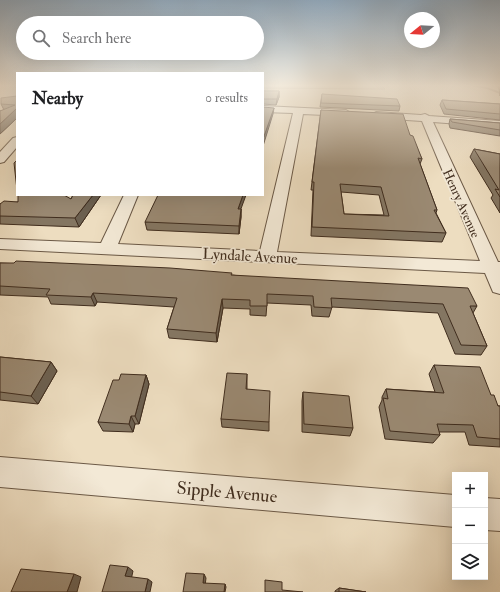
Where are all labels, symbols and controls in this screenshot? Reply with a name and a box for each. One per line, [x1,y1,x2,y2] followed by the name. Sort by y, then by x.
[404,12,440,48] north arrow
[16,16,264,60] search box
[30,27,52,49] icon: search
[62,29,131,48] text: Search here
[32,88,83,109] text: Nearby
[205,90,248,106] text: 0 results
[438,167,484,241] street label: Henry Avenue
[202,245,298,268] street label: Lyndale Avenue
[452,472,488,580] map controls
[452,472,488,508] button: +
[176,477,279,508] street label: Sipple Avenue
[452,508,488,544] button: −
[452,544,488,580] button: layers

